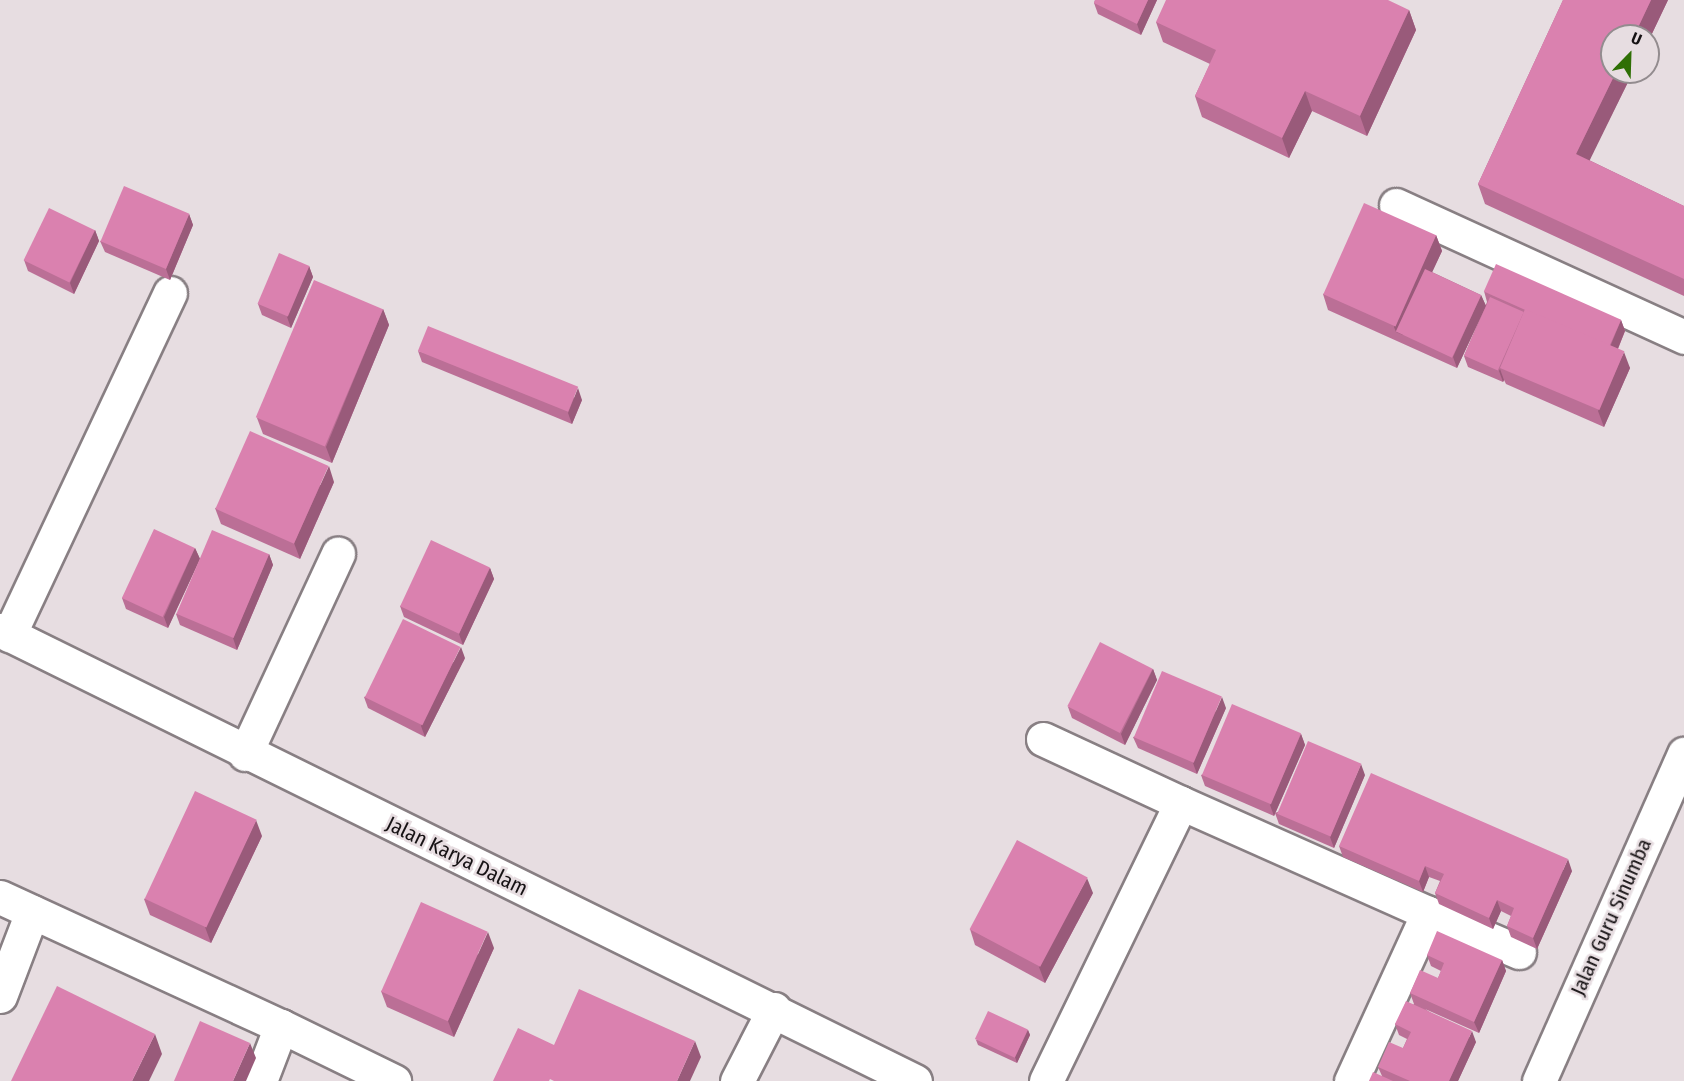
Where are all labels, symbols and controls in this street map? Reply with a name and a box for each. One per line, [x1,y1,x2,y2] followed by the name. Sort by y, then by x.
[1600,24,1660,84] north arrow
[1628,28,1644,49] text: U
[382,811,532,901] street label: Jalan Karya Dalam
[1565,835,1657,999] street label: Jalan Guru Sinumba

